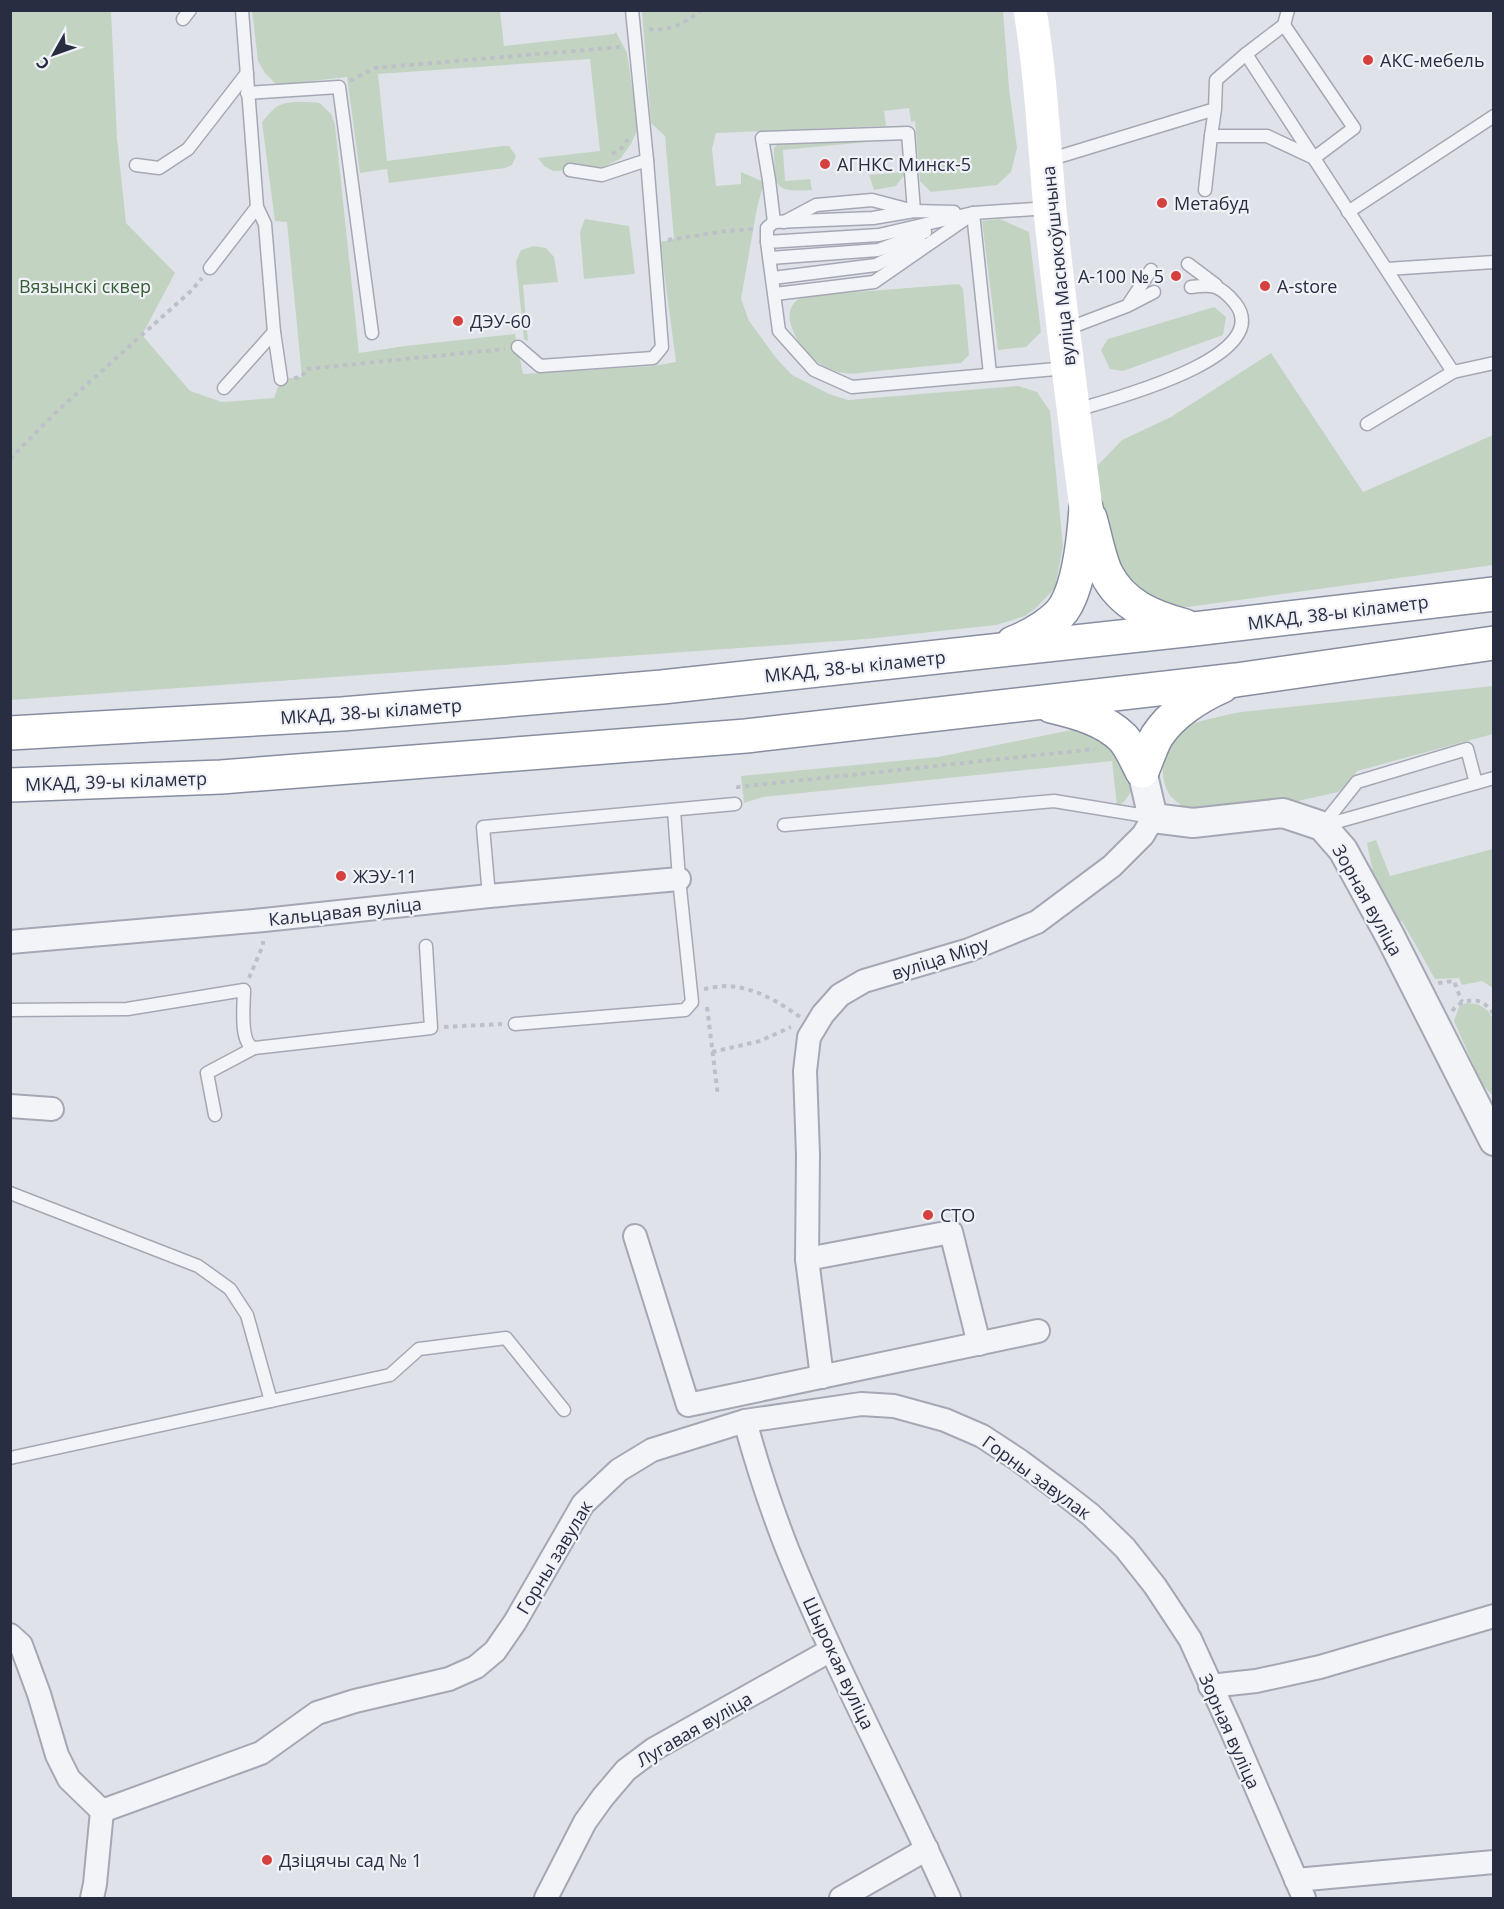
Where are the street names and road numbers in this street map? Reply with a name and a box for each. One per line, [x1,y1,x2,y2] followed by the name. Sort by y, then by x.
[1036,165,1080,367] street label: вуліца Масюкоўшчына
[1246,589,1430,635] street label: МКАД, 38-ы кіламетр
[763,645,947,687] street label: МКАД, 38-ы кіламетр
[279,693,463,729] street label: МКАД, 38-ы кіламетр
[25,766,207,796] street label: МКАД, 39-ы кіламетр
[1327,840,1409,960] street label: Зорная вуліца
[267,891,423,931] street label: Кальцавая вуліца
[888,931,993,985] street label: вуліца Міру
[978,1429,1097,1525] street label: Горны завулак
[511,1495,598,1618] street label: Горны завулак
[798,1593,880,1733] street label: Шырокая вуліца
[1194,1670,1266,1792] street label: Зорная вуліца
[632,1686,756,1772] street label: Лугавая вуліца

